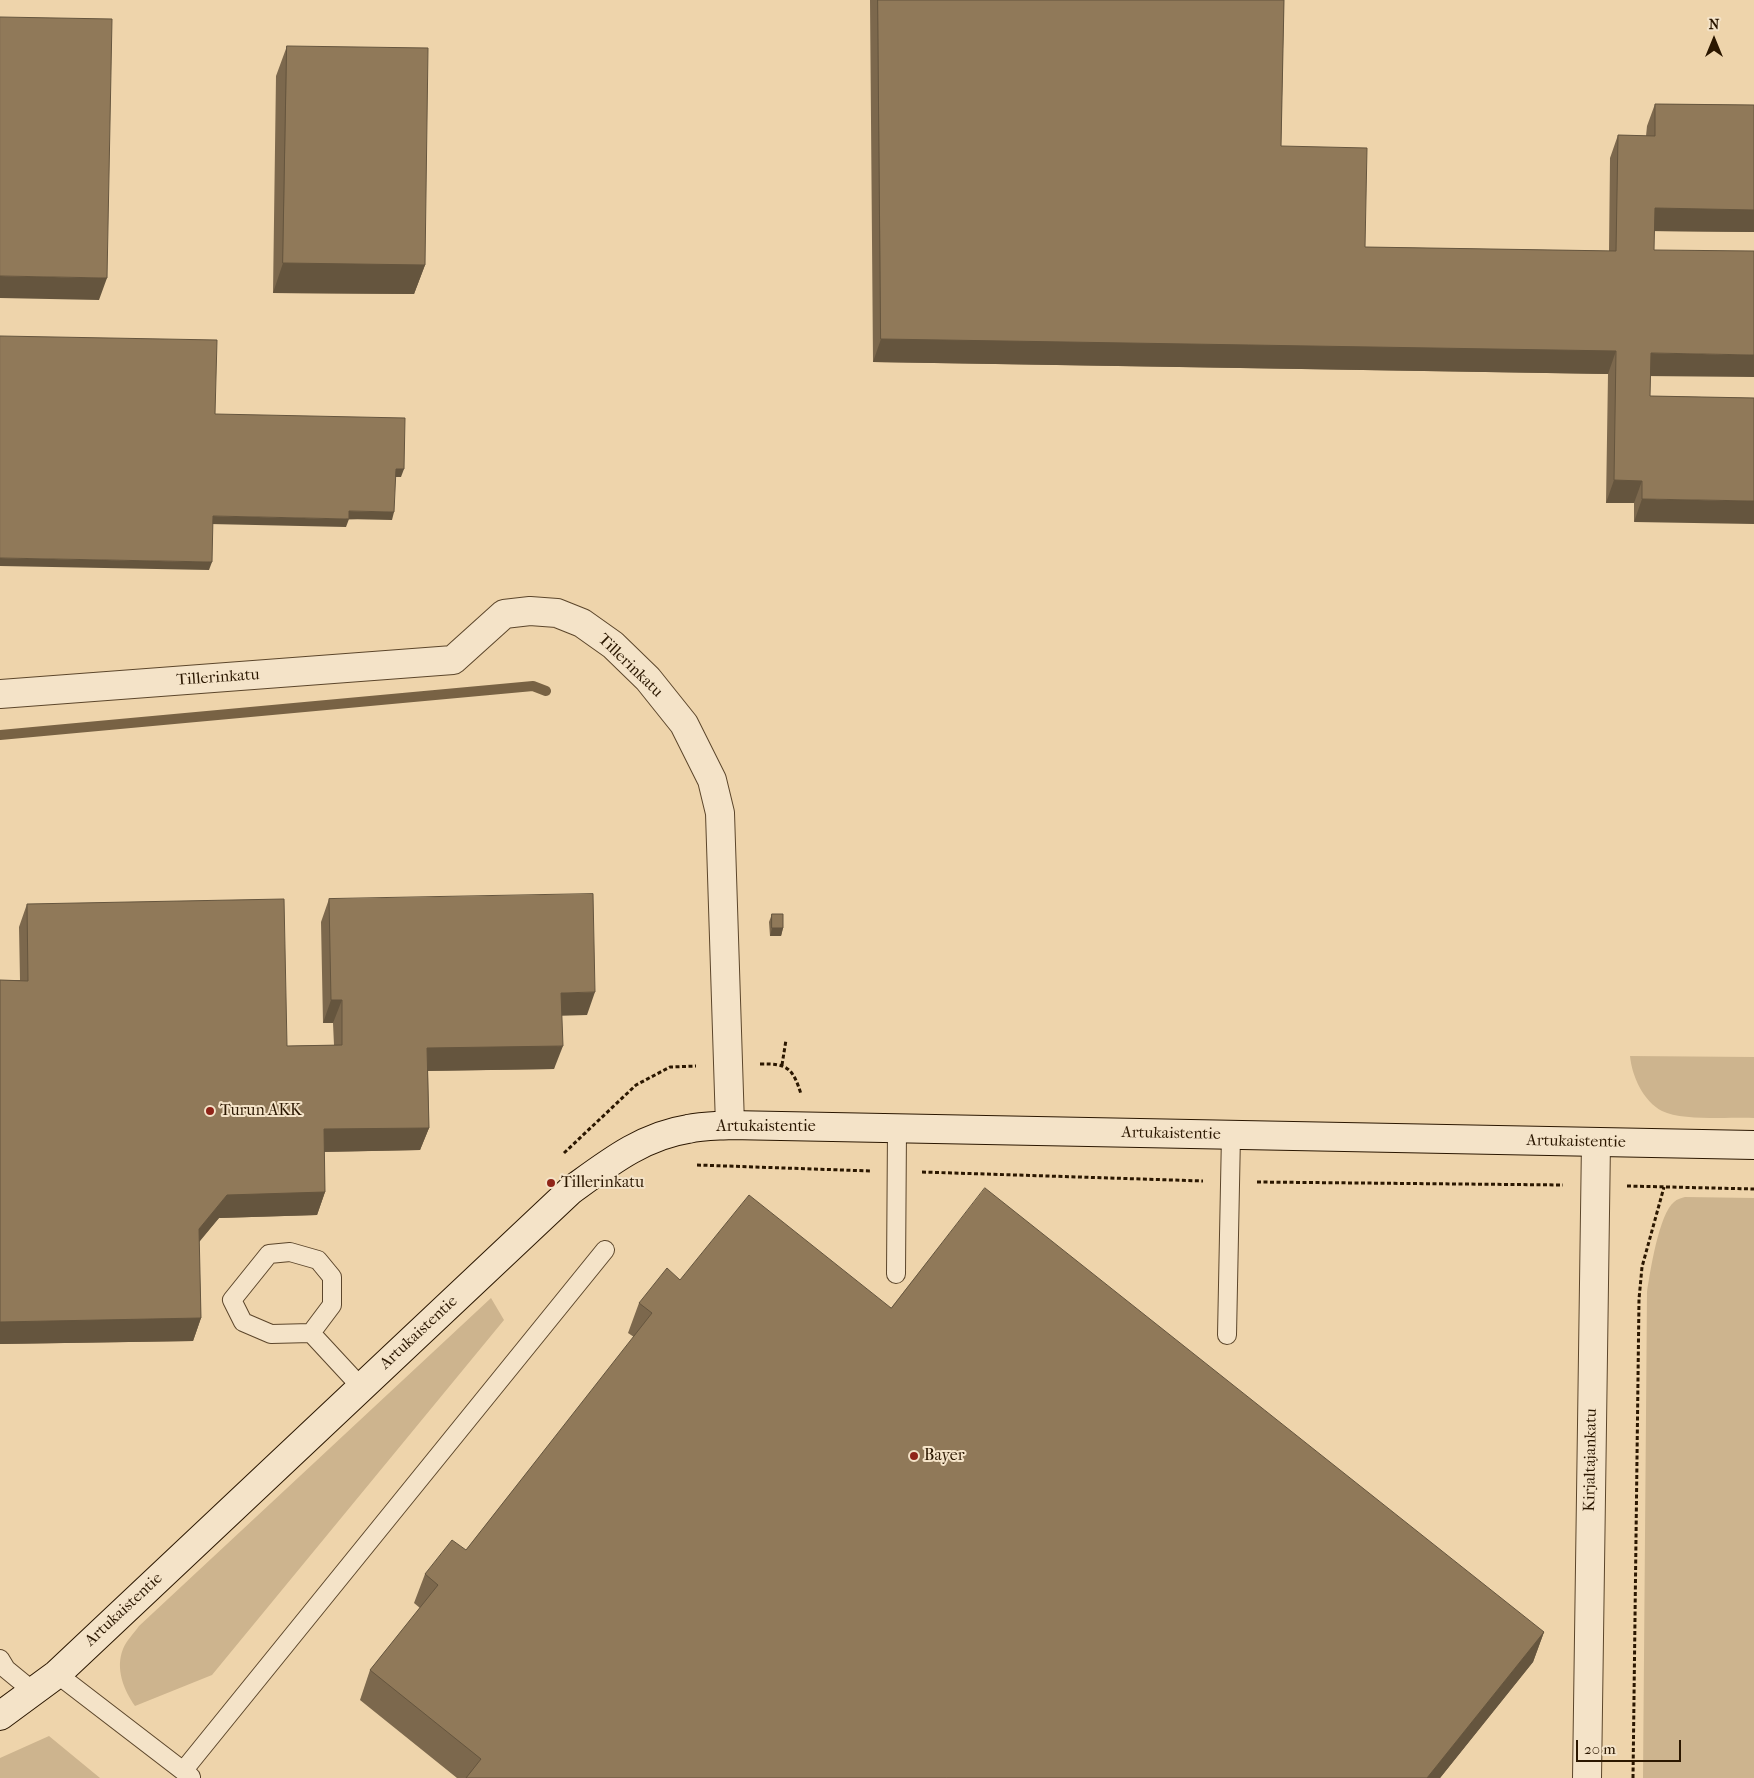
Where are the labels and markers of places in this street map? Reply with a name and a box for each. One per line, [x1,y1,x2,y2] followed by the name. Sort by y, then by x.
[220,1101,302,1121] place label: Turun AKK
[204,1105,216,1117] marker: Turun AKK
[561,1173,644,1193] place label: Tillerinkatu
[545,1177,557,1189] marker: Tillerinkatu
[924,1446,964,1466] place label: Bayer
[908,1450,920,1462] marker: Bayer

